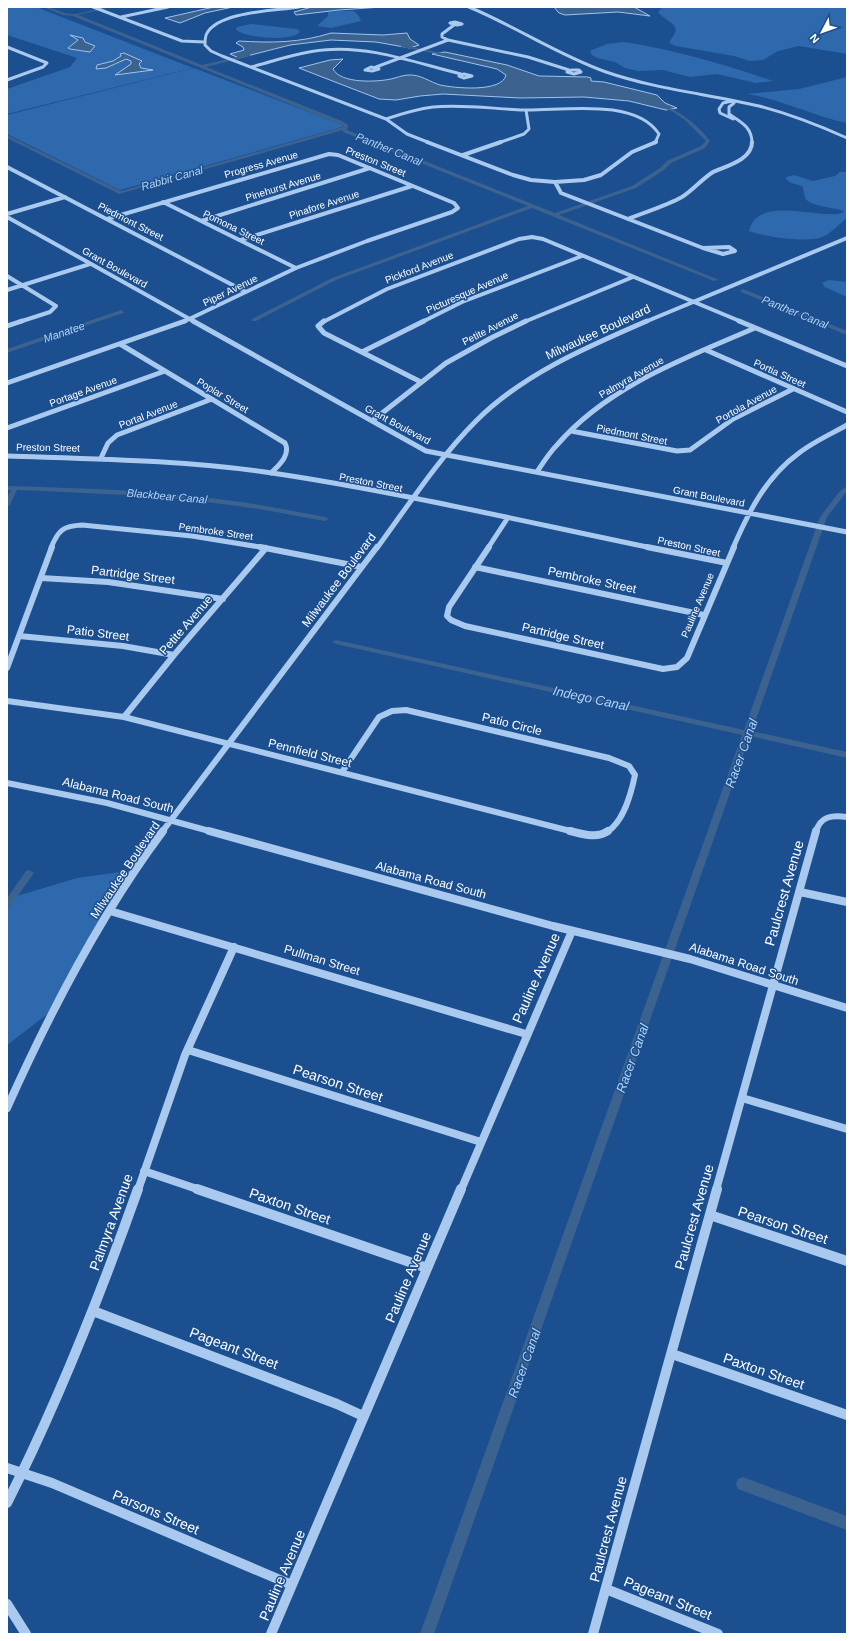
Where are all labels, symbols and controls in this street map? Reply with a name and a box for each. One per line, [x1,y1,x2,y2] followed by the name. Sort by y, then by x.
[802,12,842,52] north arrow
[807,32,822,45] text: N
[354,130,424,168] water label: Panther Canal
[344,144,408,179] street label: Preston Street
[223,149,300,180] street label: Progress Avenue
[140,163,205,193] water label: Rabbit Canal
[244,170,323,203] street label: Pinehurst Avenue
[288,188,361,221] street label: Pinafore Avenue
[96,200,165,243] street label: Piedmont Street
[201,208,266,247] street label: Pomona Street
[80,245,149,290] street label: Grant Boulevard
[384,249,455,286] street label: Pickford Avenue
[424,269,510,316] street label: Picturesque Avenue
[201,272,260,308] street label: Piper Avenue
[760,293,830,331] water label: Panther Canal
[543,302,653,362] street label: Milwaukee Boulevard
[460,309,521,347] street label: Petite Avenue
[42,319,86,345] water label: Manatee
[597,354,666,400] street label: Palmyra Avenue
[752,357,808,390] street label: Portia Street
[48,374,119,409] street label: Portage Avenue
[195,376,251,415] street label: Poplar Street
[714,383,779,426] street label: Portola Avenue
[117,398,180,431] street label: Portal Avenue
[363,402,432,446] street label: Grant Boulevard
[596,422,668,447] street label: Piedmont Street
[16,441,80,454] street label: Preston Street
[338,471,404,494] street label: Preston Street
[672,484,746,509] street label: Grant Boulevard
[126,487,208,506] water label: Blackbear Canal
[178,521,254,542] street label: Pembroke Street
[299,530,379,630] street label: Milwaukee Boulevard
[656,534,722,559] street label: Preston Street
[90,563,176,587] street label: Partridge Street
[547,564,638,596] street label: Pembroke Street
[679,571,716,639] street label: Pauline Avenue
[156,592,216,657] street label: Petite Avenue
[520,620,606,652] street label: Partridge Street
[66,622,131,644] street label: Patio Street
[552,683,631,714] water label: Indego Canal
[481,710,544,738] street label: Patio Circle
[722,716,761,790] water label: Racer Canal
[267,736,354,770] street label: Pennfield Street
[61,774,175,816] street label: Alabama Road South
[87,819,163,921] street label: Milwaukee Boulevard
[761,838,807,947] street label: Paulcrest Avenue
[374,858,488,902] street label: Alabama Road South
[509,930,563,1026] street label: Pauline Avenue
[688,940,800,988] street label: Alabama Road South
[282,942,362,978] street label: Pullman Street
[613,1021,652,1095] water label: Racer Canal
[291,1061,385,1105] street label: Pearson Street
[671,1162,717,1271] street label: Paulcrest Avenue
[86,1171,136,1273] street label: Palmyra Avenue
[247,1185,333,1227] street label: Paxton Street
[736,1203,830,1247] street label: Pearson Street
[382,1229,434,1325] street label: Pauline Avenue
[188,1324,281,1372] street label: Pageant Street
[505,1326,544,1400] water label: Racer Canal
[721,1350,807,1392] street label: Paxton Street
[586,1474,630,1584] street label: Paulcrest Avenue
[110,1487,202,1537] street label: Parsons Street
[256,1527,308,1623] street label: Pauline Avenue
[622,1573,714,1623] street label: Pageant Street

